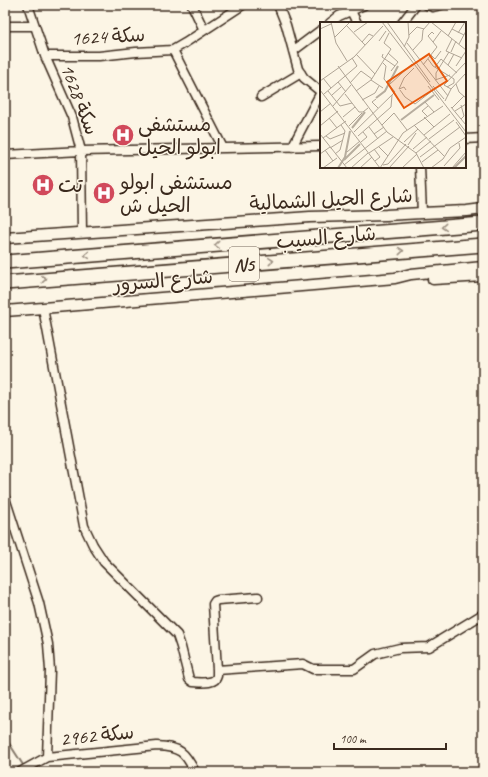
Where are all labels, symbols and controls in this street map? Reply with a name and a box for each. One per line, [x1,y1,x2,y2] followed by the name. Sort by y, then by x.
[70,22,146,51] street label: سكة 1624
[320,22,466,168] inset map
[55,60,104,138] street label: سكة 1628
[138,112,221,160] place label: مستشفى ابولو الحيل
[110,122,136,148] hospital icon: مستشفى ابولو الحيل
[119,170,233,218] place label: مستشفى ابولو الحيل ش
[30,172,56,198] hospital icon: تت
[58,173,83,198] place label: تت
[91,180,117,206] hospital icon: مستشفى ابولو الحيل ش
[249,183,413,217] street label: شارع الحيل الشمالية
[275,221,377,255] street label: شارع السيب
[441,222,447,231] one-way arrow
[214,240,220,249] one-way arrow
[229,247,259,281] road number: N5
[398,247,404,256] one-way arrow
[84,251,90,260] one-way arrow
[268,257,274,266] one-way arrow
[110,264,214,298] street label: شارع السرور
[41,275,47,284] one-way arrow
[59,719,135,752] street label: سكة 2962
[334,725,446,751] scale bar
[340,731,367,747] text: 100 m

